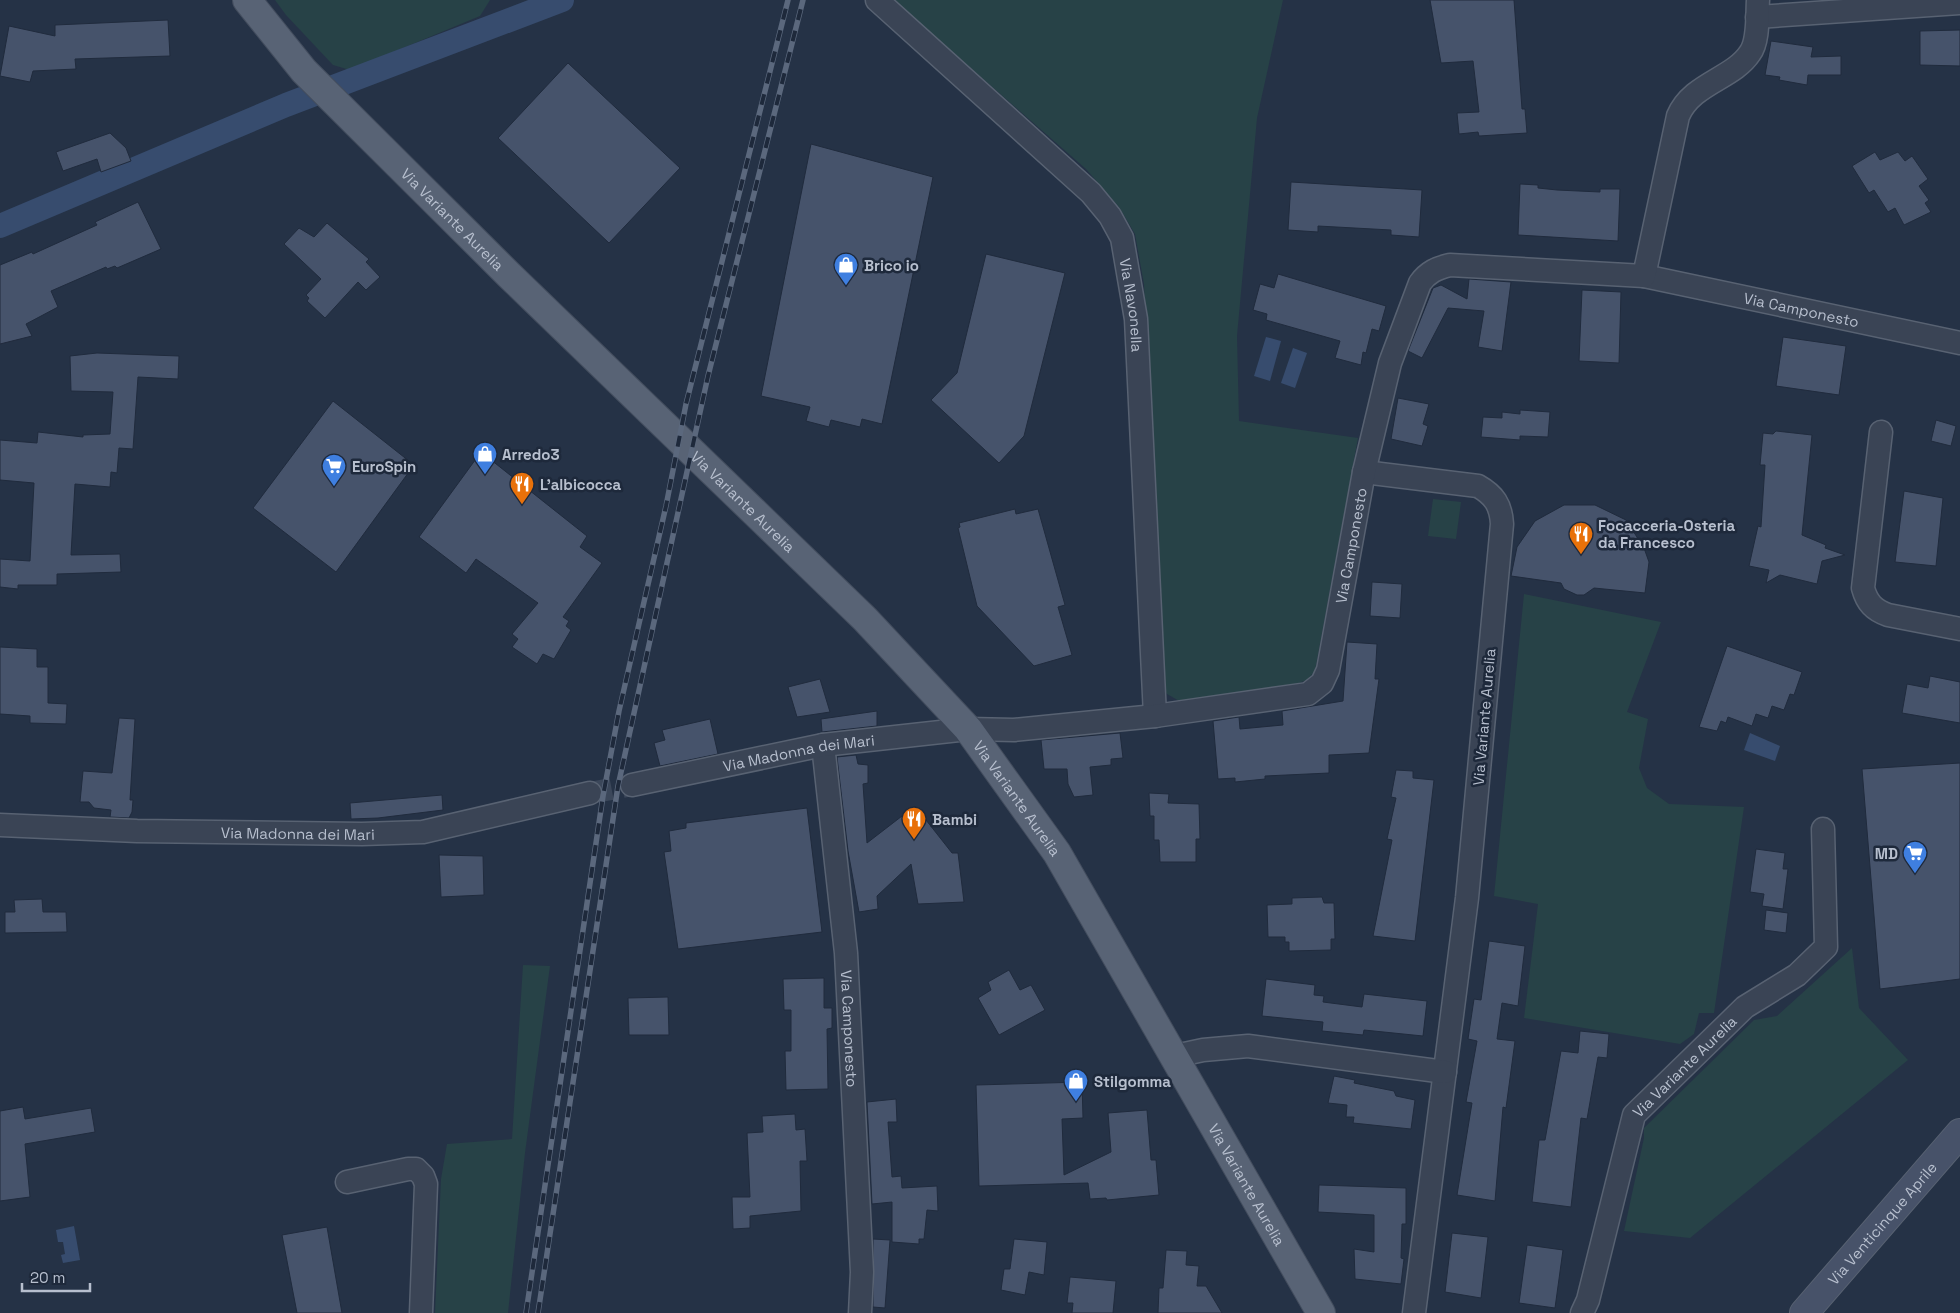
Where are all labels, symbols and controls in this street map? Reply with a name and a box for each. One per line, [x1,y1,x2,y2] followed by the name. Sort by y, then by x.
[397,164,509,275] street label: Via Variante Aurelia
[833,252,859,286] shop icon: Brico io
[864,256,919,275] place label: Brico io
[1116,257,1147,353] street label: Via Navonella
[1742,288,1861,331] street label: Via Camponesto
[472,441,498,475] shop icon: Arredo3
[502,445,560,464] place label: Arredo3
[687,447,800,556] street label: Via Variante Aurelia
[321,453,347,487] supermarket icon: EuroSpin
[352,457,416,476] place label: EuroSpin
[509,471,535,505] restaurant icon: L'albicocca
[540,475,621,494] place label: L'albicocca
[1331,486,1370,605] street label: Via Camponesto
[1598,516,1736,552] place label: Focacceria-Osteria da Francesco
[1568,521,1594,555] restaurant icon: Focacceria-Osteria da Francesco
[1469,647,1499,786] street label: Via Variante Aurelia
[721,730,876,775] street label: Via Madonna dei Mari
[970,737,1066,860] street label: Via Variante Aurelia
[901,806,927,840] restaurant icon: Bambi
[932,810,977,829] place label: Bambi
[221,823,375,844] street label: Via Madonna dei Mari
[1902,840,1928,874] supermarket icon: MD
[1875,844,1898,863] place label: MD
[837,970,862,1088] street label: Via Camponesto
[1628,1011,1740,1121] street label: Via Variante Aurelia
[1063,1068,1089,1102] shop icon: Stilgomma
[1094,1072,1171,1091] place label: Stilgomma
[1205,1120,1290,1249] street label: Via Variante Aurelia
[1823,1158,1941,1289] street label: Via Venticinque Aprile
[22,1260,90,1292] scale bar
[30,1268,65,1287] text: 20 m

